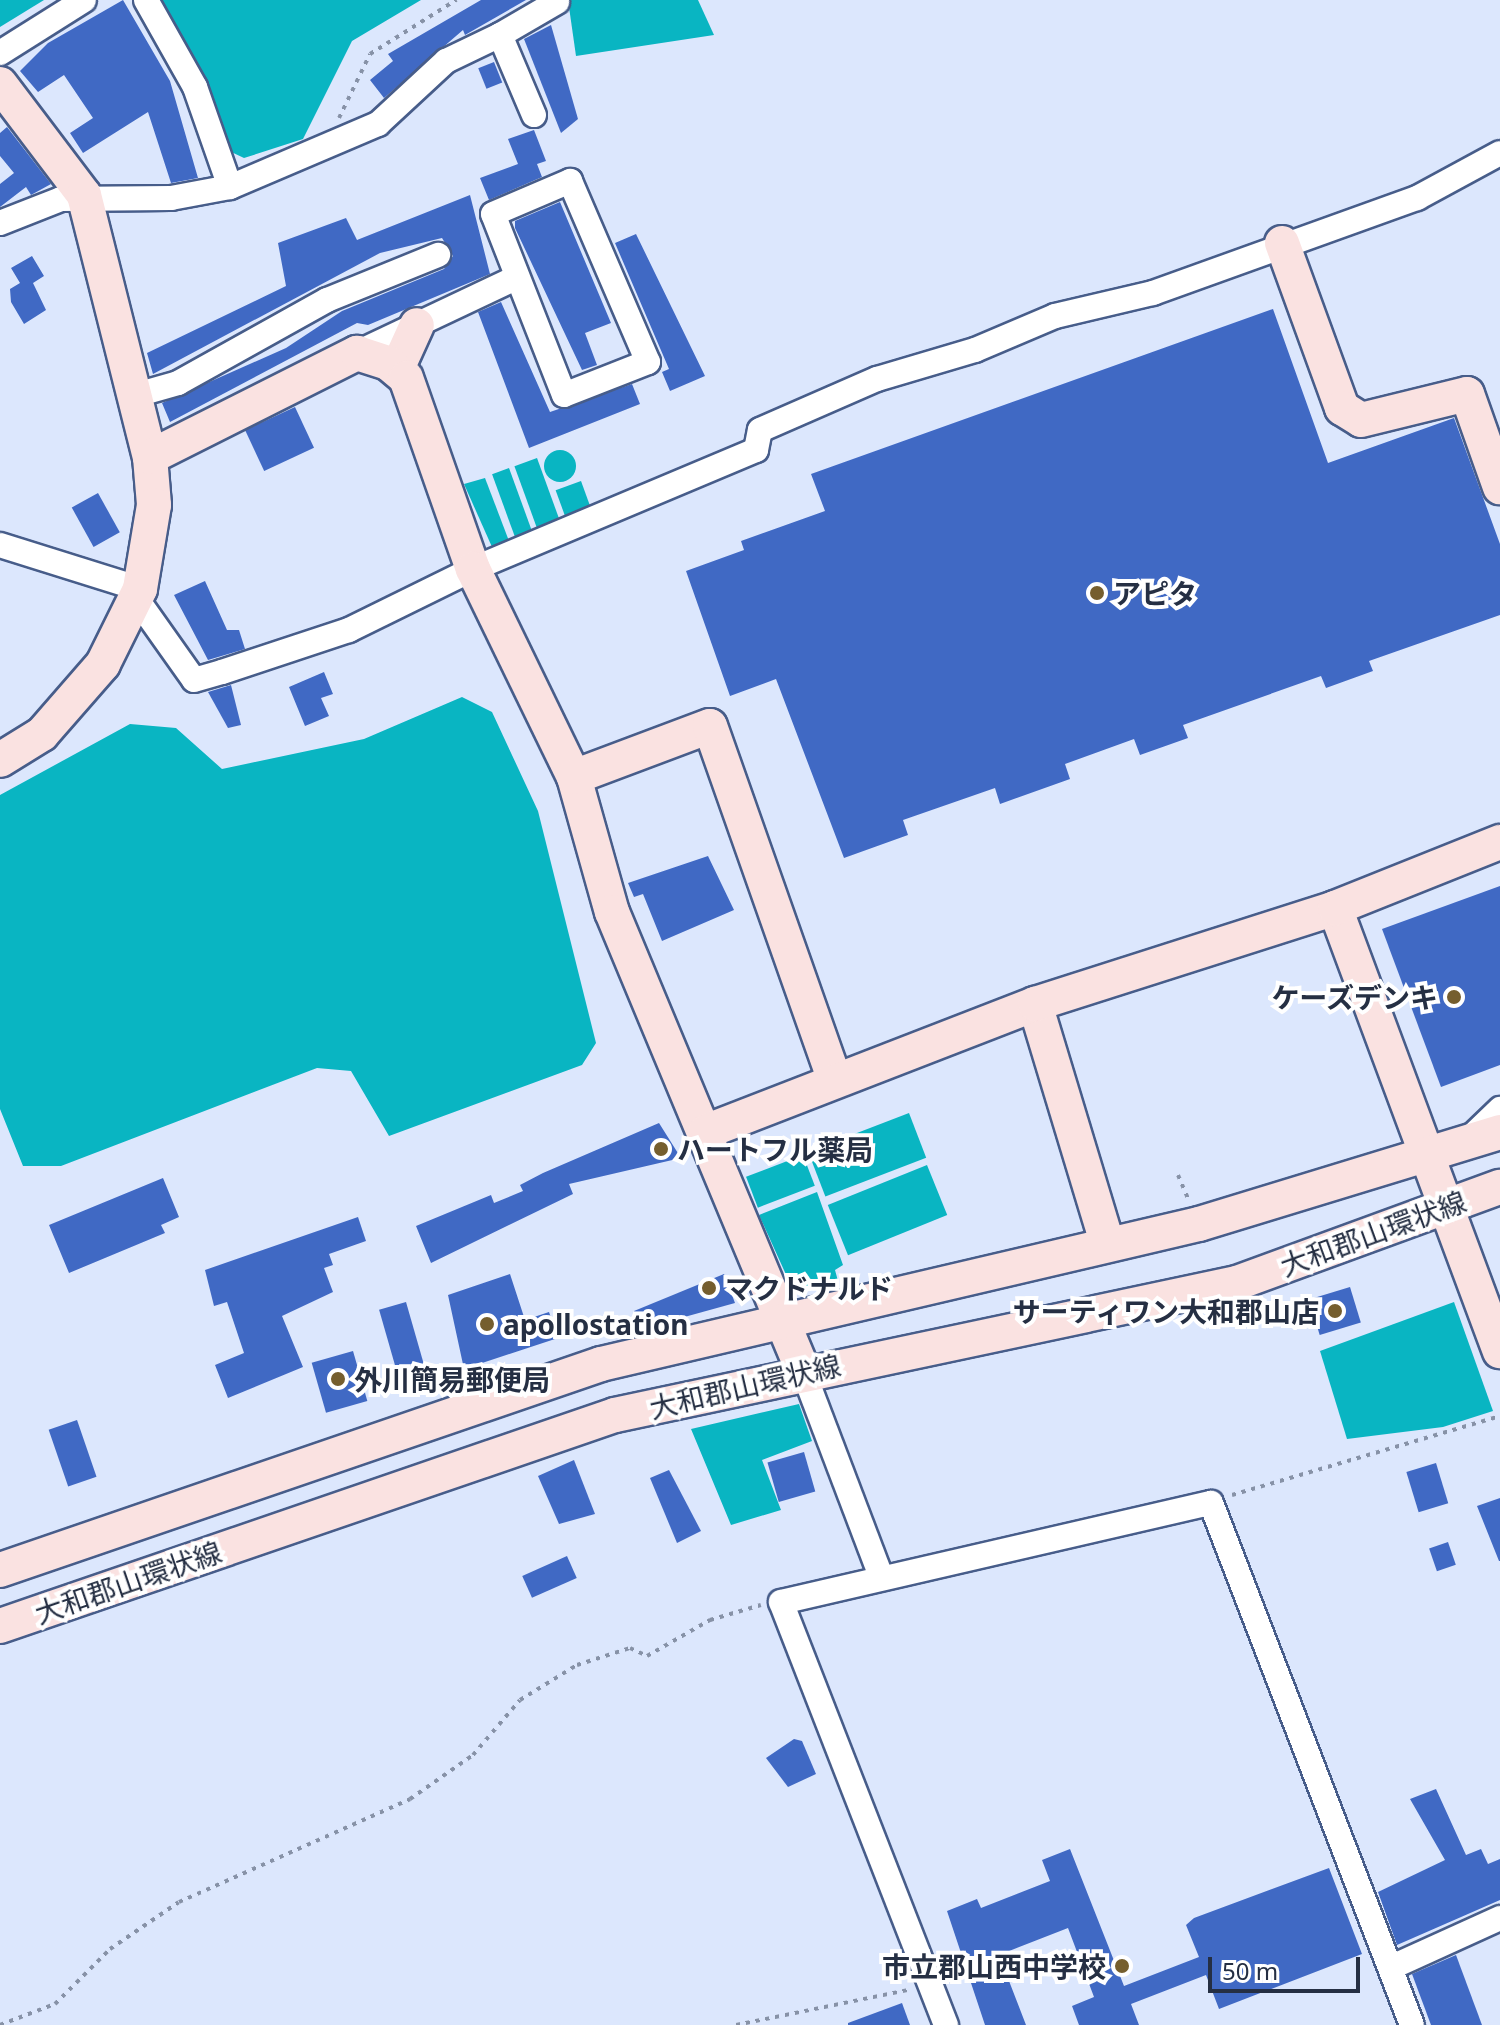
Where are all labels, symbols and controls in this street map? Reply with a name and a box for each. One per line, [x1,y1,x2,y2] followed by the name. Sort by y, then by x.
[1113,576,1197,610] place label: アピタ
[1088,584,1106,602] marker: アピタ
[1270,980,1438,1014] place label: ケーズデンキ
[1445,988,1463,1006] marker: ケーズデンキ
[677,1132,873,1166] place label: ハートフル薬局
[652,1140,670,1158] marker: ハートフル薬局
[1275,1184,1471,1282] street label: 大和郡山環状線
[725,1271,893,1305] place label: マクドナルド
[700,1279,718,1297] marker: マクドナルド
[1011,1294,1319,1328] place label: サーティワン大和郡山店
[1326,1302,1344,1320] marker: サーティワン大和郡山店
[503,1307,688,1341] place label: apollostation
[478,1315,496,1333] marker: apollostation
[646,1348,844,1424] street label: 大和郡山環状線
[354,1362,550,1396] place label: 外川簡易郵便局
[329,1370,347,1388] marker: 外川簡易郵便局
[30,1534,226,1630] street label: 大和郡山環状線
[1212,1941,1364,1991] scale bar
[882,1949,1106,1983] place label: 市立郡山西中学校
[1222,1954,1278,1987] text: 50 m
[1113,1957,1131,1975] marker: 市立郡山西中学校

